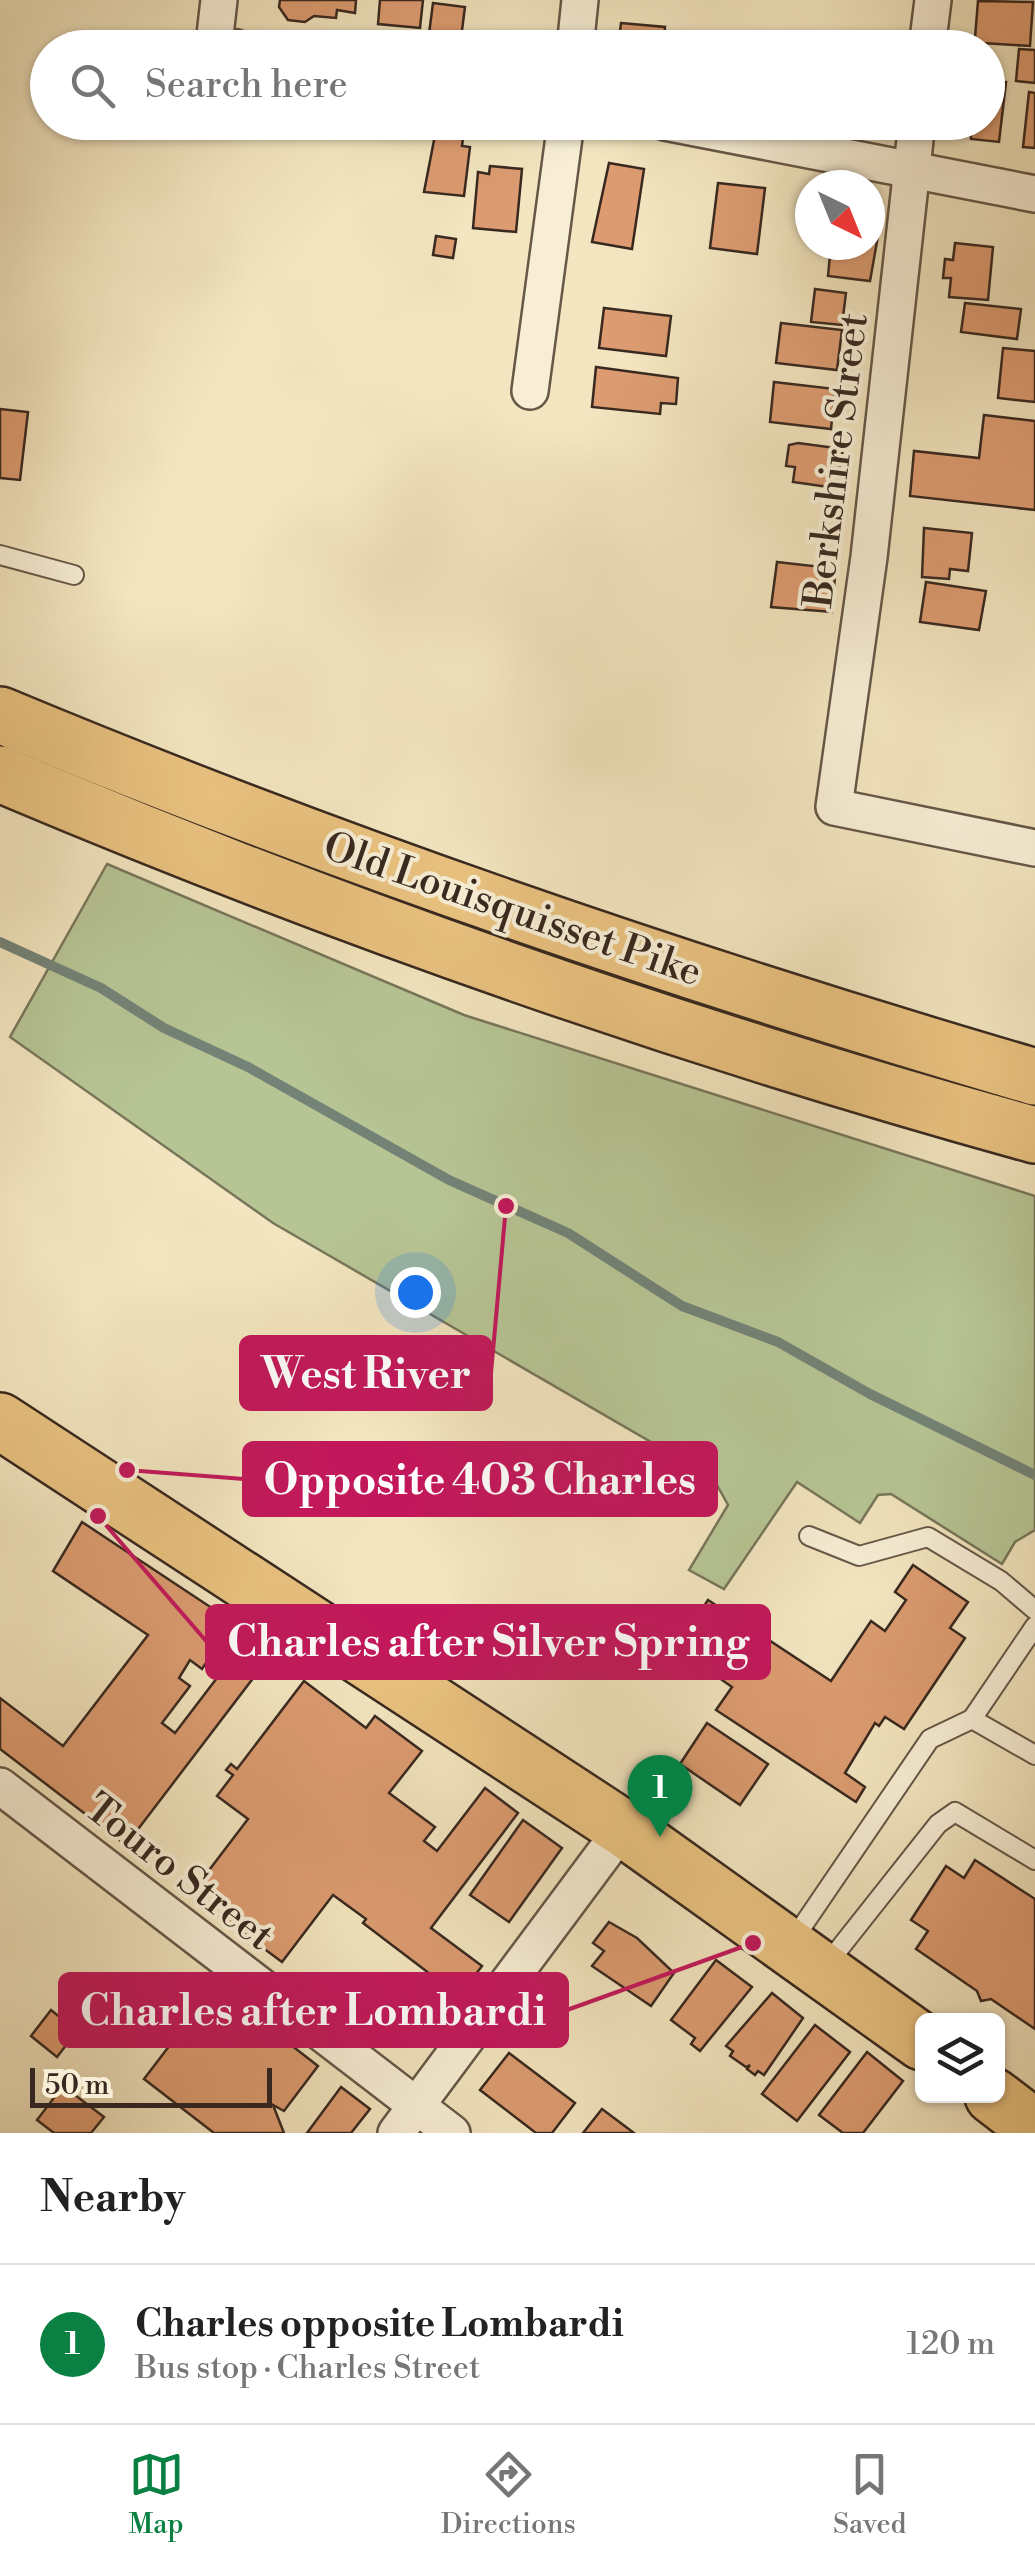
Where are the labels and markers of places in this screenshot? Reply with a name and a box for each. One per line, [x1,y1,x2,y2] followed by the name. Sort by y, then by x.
[241,1337,491,1409] callout: West River
[244,1443,716,1515] callout: Opposite 403 Charles
[207,1606,769,1678] callout: Charles after Silver Spring
[628,1754,692,1837] pin: 1
[60,1974,567,2046] callout: Charles after Lombardi

